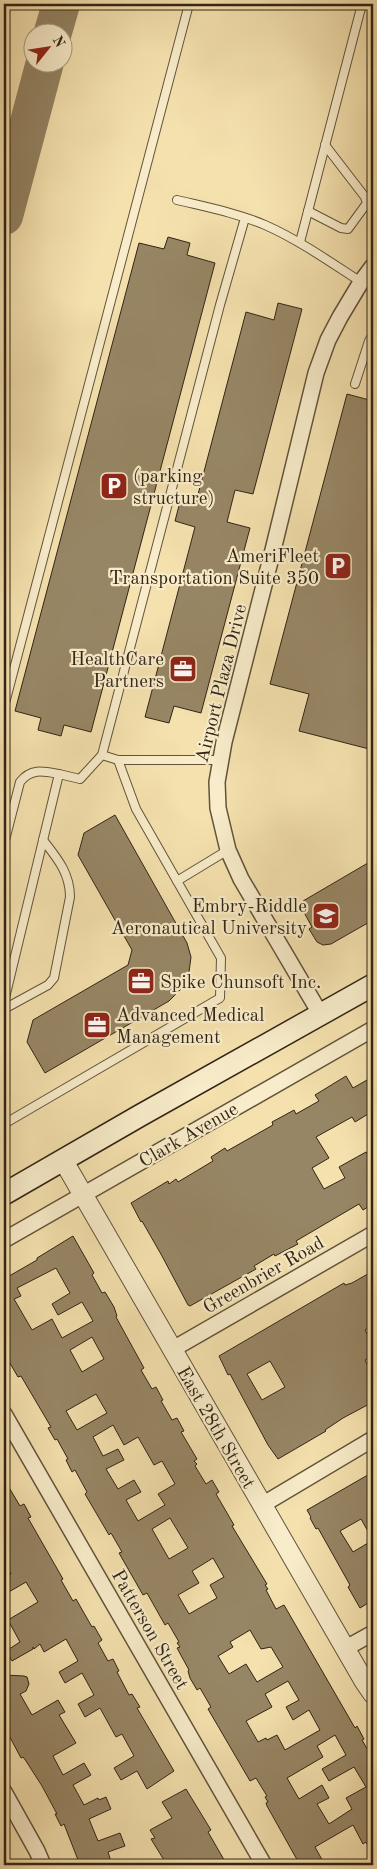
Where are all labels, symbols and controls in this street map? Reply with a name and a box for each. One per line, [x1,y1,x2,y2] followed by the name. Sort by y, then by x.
[22,22,72,72] north arrow
[50,34,67,50] text: N
[133,467,214,509] place label: (parking structure)
[99,471,129,501] parking icon: (parking structure)
[109,548,319,589] place label: AmeriFleet Transportation Suite 350
[323,551,353,581] parking icon: AmeriFleet Transportation Suite 350
[194,602,251,765] street label: Airport Plaza Drive
[70,651,164,692] place label: HealthCare Partners
[168,654,198,684] office icon: HealthCare Partners
[111,898,307,939] place label: Embry-Riddle Aeronautical University
[311,901,341,931] school or university icon: Embry-Riddle Aeronautical University
[126,966,156,996] office icon: Spike Chunsoft Inc.
[160,974,321,993] place label: Spike Chunsoft Inc.
[116,1007,264,1048] place label: Advanced Medical Management
[82,1010,112,1040] office icon: Advanced Medical Management
[137,1100,242,1172] street label: Clark Avenue
[201,1234,328,1318] street label: Greenbrier Road
[172,1364,257,1493] street label: East 28th Street
[107,1567,191,1693] street label: Patterson Street

